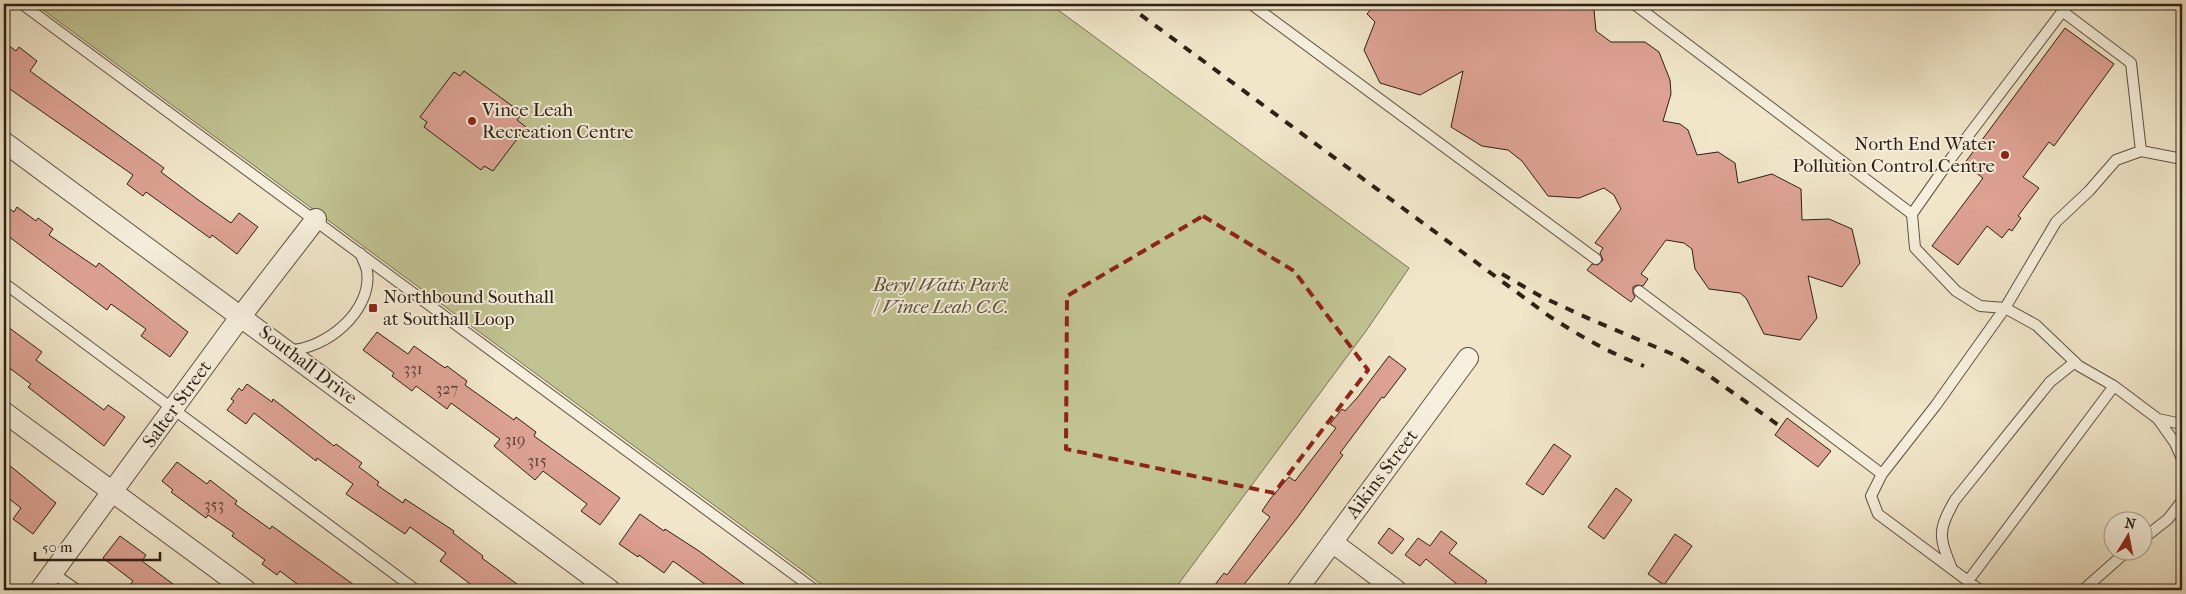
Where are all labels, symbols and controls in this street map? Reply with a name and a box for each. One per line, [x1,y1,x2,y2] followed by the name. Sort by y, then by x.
[481,99,634,143] place label: Vince Leah Recreation Centre
[466,115,478,127] marker: Vince Leah Recreation Centre
[1793,133,1996,177] place label: North End Water Pollution Control Centre
[1999,149,2011,161] marker: North End Water Pollution Control Centre
[872,274,1009,318] park label: Beryl Watts Park / Vince Leah C.C.
[383,286,554,330] place label: Northbound Southall at Southall Loop
[367,302,379,314] marker: Northbound Southall at Southall Loop
[255,321,361,409] street label: Southall Drive
[138,356,216,452] street label: Salter Street
[404,359,422,378] house number: 331
[436,379,459,398] house number: 327
[1341,425,1423,524] street label: Aikins Street
[505,430,525,449] house number: 319
[527,451,547,470] house number: 315
[204,495,224,514] house number: 353
[2104,512,2154,562] north arrow
[2123,514,2137,533] text: N
[35,529,160,561] scale bar
[42,538,73,556] text: 50 m

